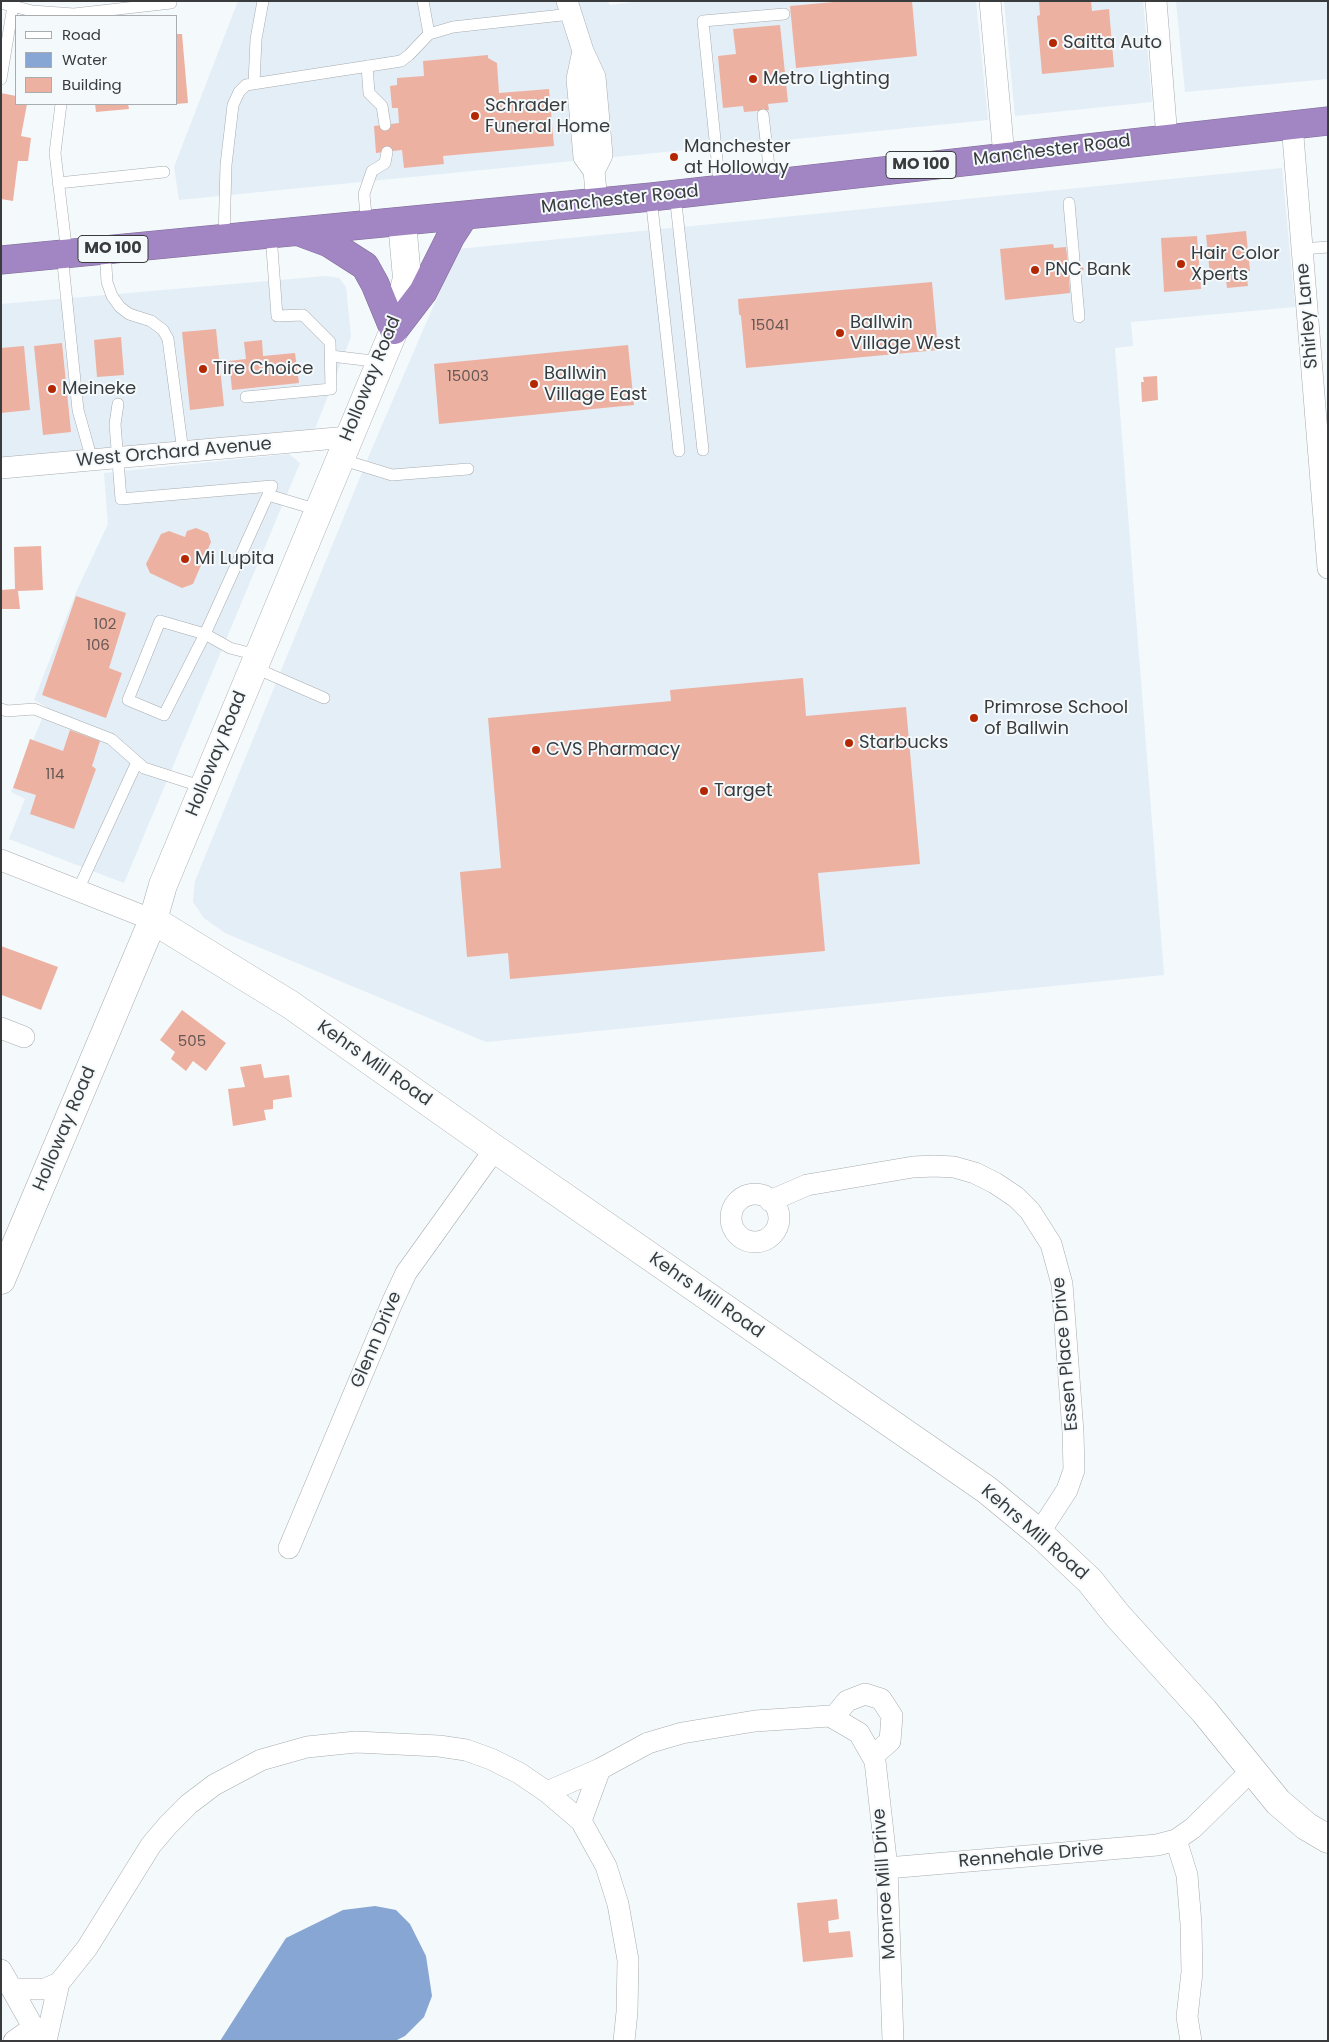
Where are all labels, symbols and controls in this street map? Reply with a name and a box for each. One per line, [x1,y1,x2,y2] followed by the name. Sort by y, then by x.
[15,15,178,105] legend
[62,24,101,45] text: Road
[1063,32,1162,54] place label: Saitta Auto
[1047,37,1059,49] marker: Saitta Auto
[62,49,107,70] text: Water
[763,68,890,90] place label: Metro Lighting
[747,73,759,85] marker: Metro Lighting
[62,74,122,95] text: Building
[485,95,610,138] place label: Schrader Funeral Home
[469,110,481,122] marker: Schrader Funeral Home
[972,131,1132,171] street label: Manchester Road
[684,136,791,178] place label: Manchester at Holloway
[668,151,680,163] marker: Manchester at Holloway
[886,152,956,178] road number: MO 100
[540,181,700,219] street label: Manchester Road
[78,235,148,262] road number: MO 100
[1191,243,1280,286] place label: Hair Color Xperts
[1175,258,1187,270] marker: Hair Color Xperts
[1045,259,1131,281] place label: PNC Bank
[1293,262,1323,370] street label: Shirley Lane
[1029,264,1041,276] marker: PNC Bank
[850,312,960,354] place label: Ballwin Village West
[336,313,406,445] street label: Holloway Road
[751,317,789,335] house number: 15041
[834,327,846,339] marker: Ballwin Village West
[213,358,313,380] place label: Tire Choice
[197,363,209,375] marker: Tire Choice
[544,363,647,406] place label: Ballwin Village East
[447,368,489,386] house number: 15003
[62,378,136,400] place label: Meineke
[528,378,540,390] marker: Ballwin Village East
[46,383,58,395] marker: Meineke
[75,434,273,472] street label: West Orchard Avenue
[195,548,274,570] place label: Mi Lupita
[179,553,191,565] marker: Mi Lupita
[94,616,116,634] house number: 102
[86,637,110,655] house number: 106
[182,688,252,820] street label: Holloway Road
[984,697,1128,740] place label: Primrose School of Ballwin
[968,712,980,724] marker: Primrose School of Ballwin
[859,732,948,754] place label: Starbucks
[843,737,855,749] marker: Starbucks
[546,739,680,761] place label: CVS Pharmacy
[530,744,542,756] marker: CVS Pharmacy
[45,766,65,784] house number: 114
[714,780,772,802] place label: Target
[698,785,710,797] marker: Target
[313,1017,435,1111] street label: Kehrs Mill Road
[178,1033,206,1051] house number: 505
[29,1064,101,1194] street label: Holloway Road
[645,1249,767,1343] street label: Kehrs Mill Road
[1049,1276,1083,1432] street label: Essen Place Drive
[347,1289,407,1391] street label: Glenn Drive
[976,1481,1092,1585] street label: Kehrs Mill Road
[869,1808,901,1960] street label: Monroe Mill Drive
[958,1839,1104,1873] street label: Rennehale Drive

